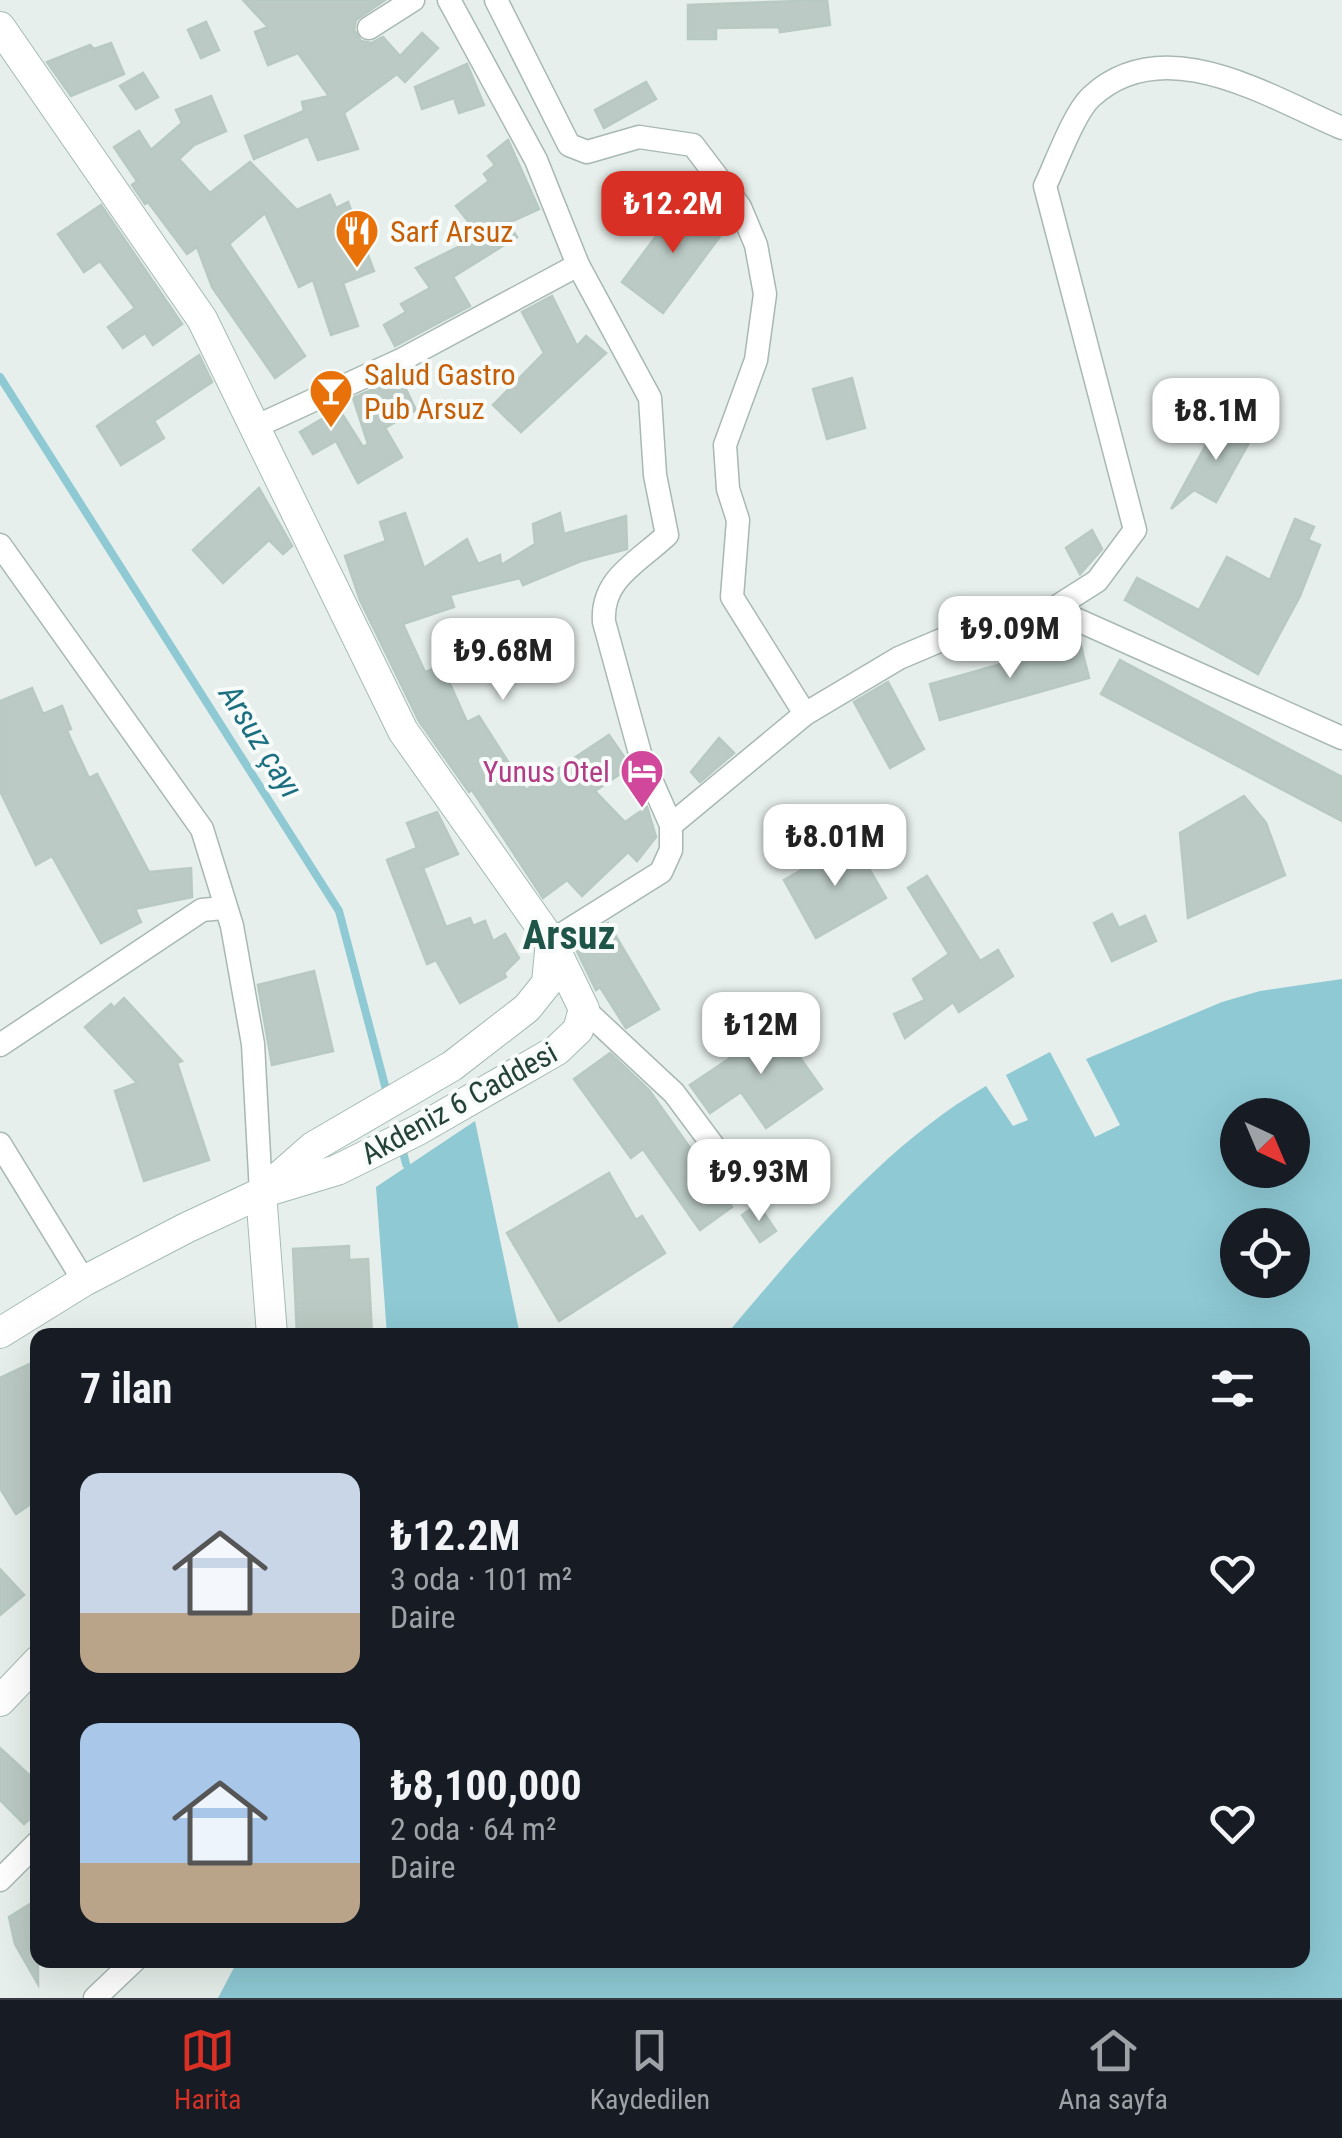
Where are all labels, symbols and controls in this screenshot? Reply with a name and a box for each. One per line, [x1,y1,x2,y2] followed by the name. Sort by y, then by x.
[592,171,754,256] pin: ₺12.2M
[623,184,723,222] text: ₺12.2M
[334,208,380,269] restaurant icon: Sarf Arsuz
[390,214,513,249] place label: Sarf Arsuz
[364,357,516,426] place label: Salud Gastro Pub Arsuz
[308,368,354,429] bar icon: Salud Gastro Pub Arsuz
[1146,378,1286,463] pin: ₺8.1M
[1174,391,1258,429] text: ₺8.1M
[929,596,1091,681] pin: ₺9.09M
[960,609,1060,647] text: ₺9.09M
[422,618,584,703] pin: ₺9.68M
[453,631,553,669] text: ₺9.68M
[210,676,311,805] water label: Arsuz çayı
[619,748,665,809] hotel icon: Yunus Otel
[483,754,610,789] place label: Yunus Otel
[754,804,916,889] pin: ₺8.01M
[785,817,885,855] text: ₺8.01M
[522,912,616,959] district label: Arsuz
[702,992,820,1077] pin: ₺12M
[724,1005,798,1043] text: ₺12M
[355,1035,563,1171] street label: Akdeniz 6 Caddesi
[1220,1098,1310,1188] north arrow
[1220,1098,1310,1298] map controls
[678,1139,840,1224] pin: ₺9.93M
[709,1152,809,1190] text: ₺9.93M
[1220,1208,1310,1298] button: locate
[1205,1361,1260,1416] icon: filters
[80,1364,173,1413] text: 7 ilan
[390,1511,520,1560] text: ₺12.2M
[160,1513,280,1633] icon: home
[1205,1546,1260,1601] icon: heart
[390,1560,572,1598] text: 3 oda · 101 m²
[390,1598,455,1636] text: Daire
[390,1761,582,1810] text: ₺8,100,000
[160,1763,280,1883] icon: home
[1205,1796,1260,1851] icon: heart
[390,1810,556,1848] text: 2 oda · 64 m²
[390,1848,455,1886] text: Daire
[174,2023,242,2116] tab: Harita
[590,2023,710,2116] tab: Kaydedilen
[1058,2023,1168,2116] tab: Ana sayfa

